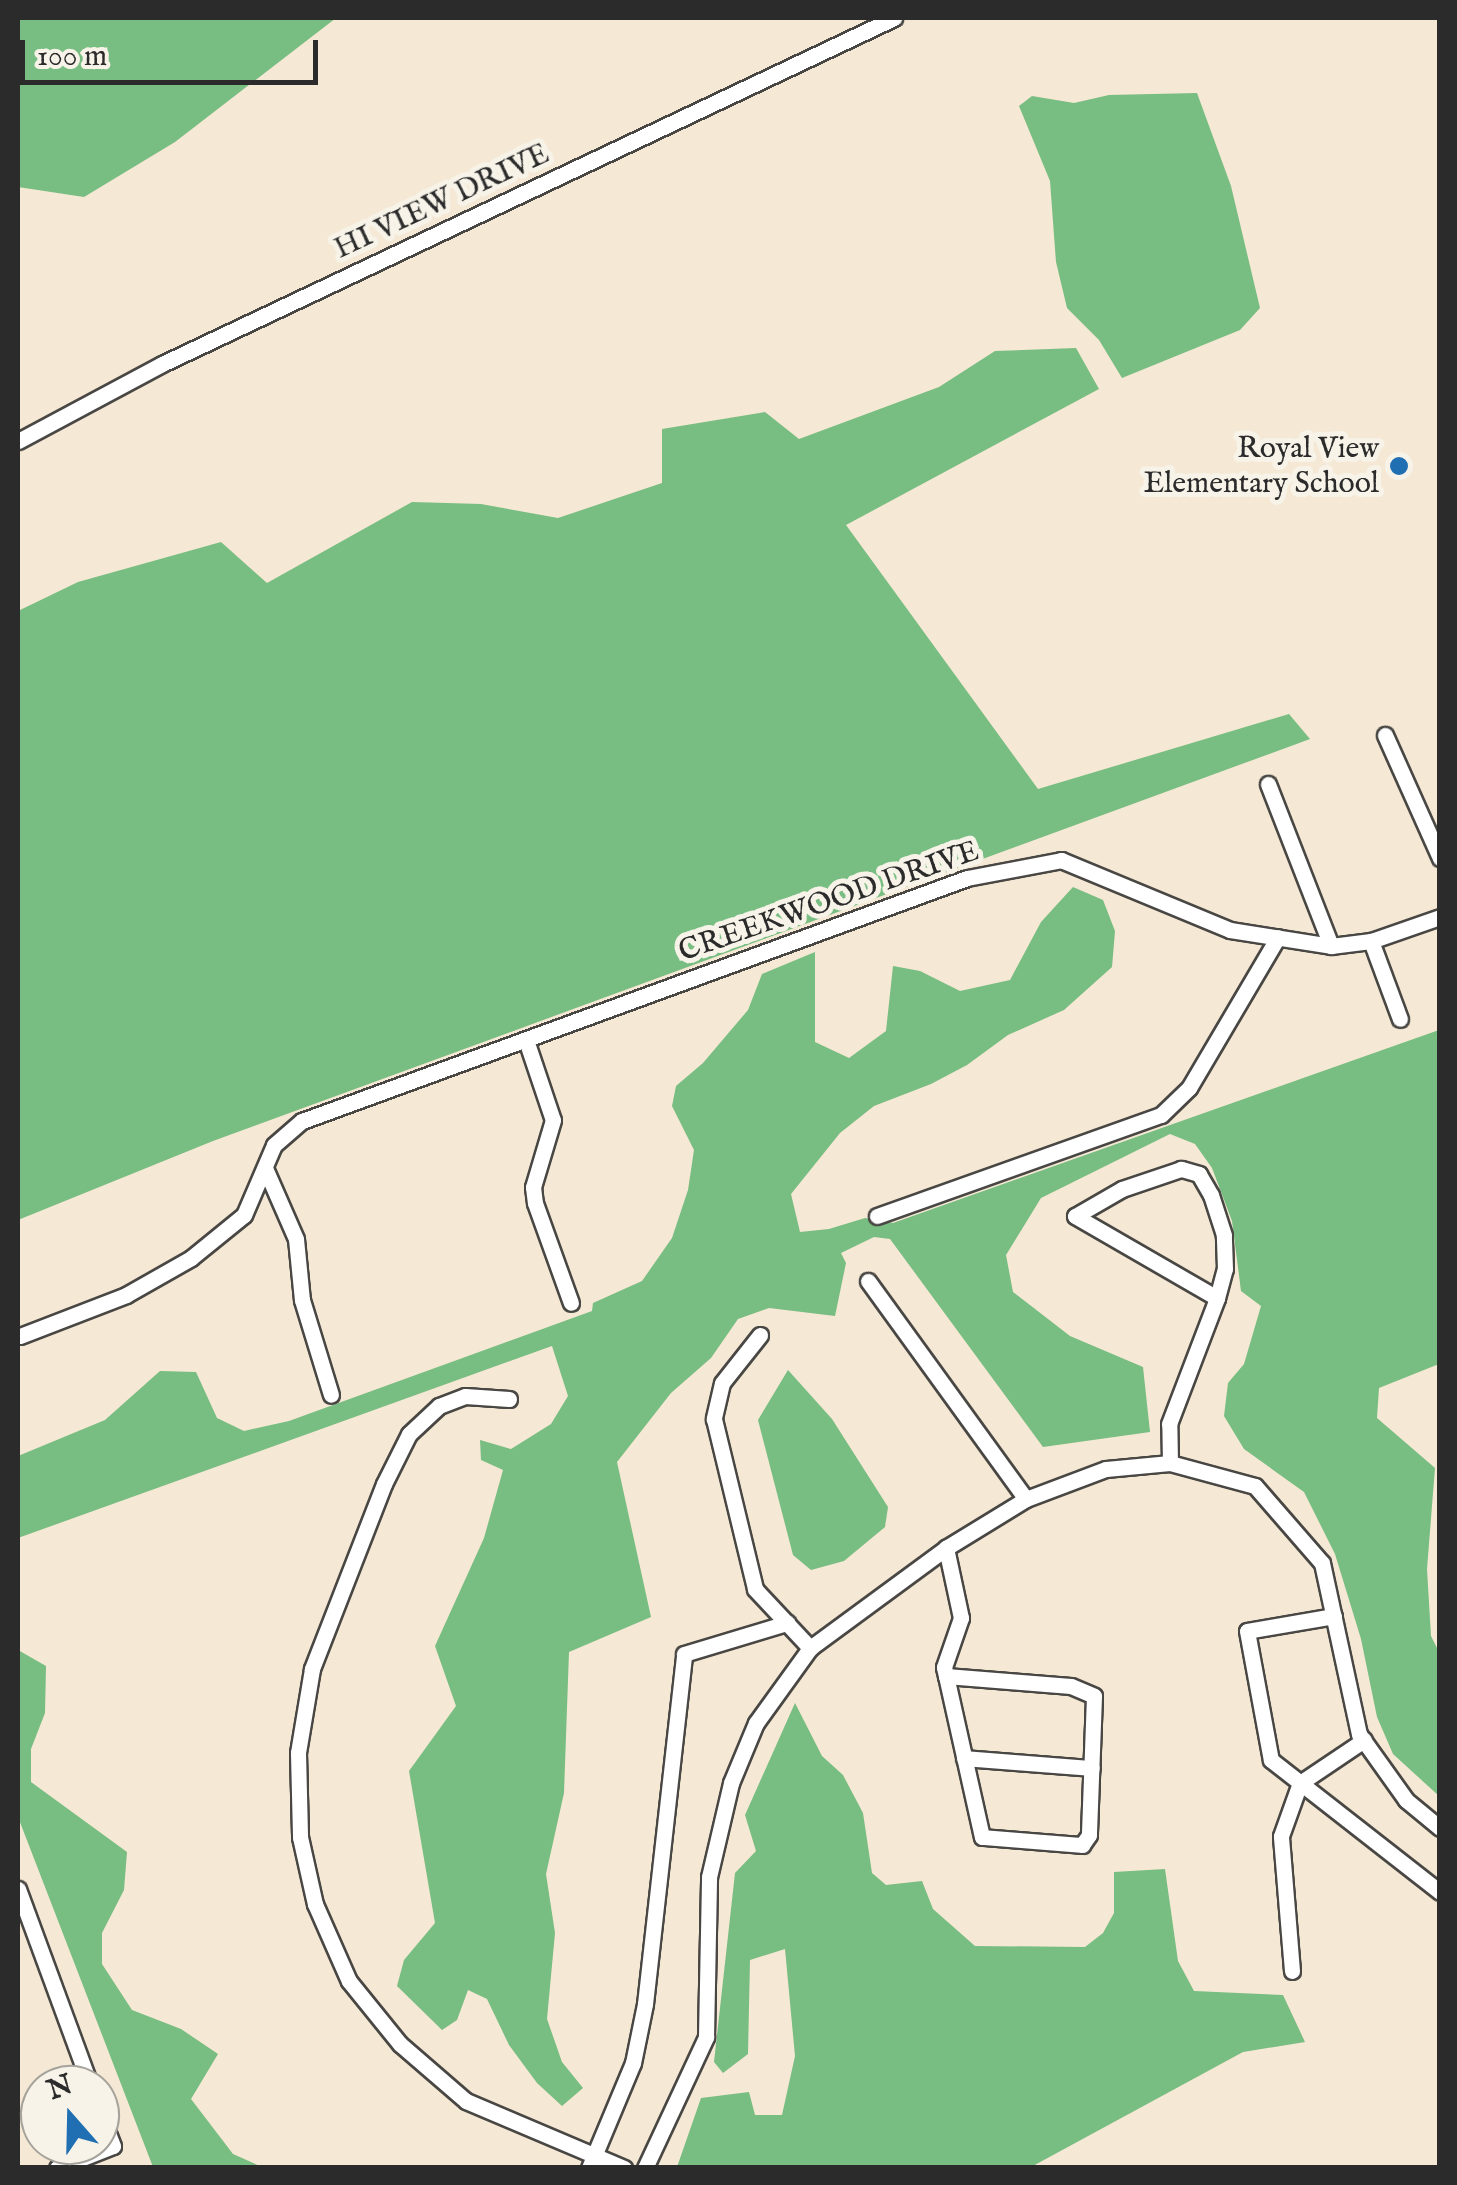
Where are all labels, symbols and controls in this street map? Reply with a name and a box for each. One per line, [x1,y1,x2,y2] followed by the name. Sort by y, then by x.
[25,20,322,82] scale bar
[37,38,107,76] text: 100 m
[329,136,555,268] street label: HI VIEW DRIVE
[1143,431,1379,502] place label: Royal View Elementary School
[1388,455,1410,477] marker: Royal View Elementary School
[674,834,984,970] street label: CREEKWOOD DRIVE
[20,2065,120,2165] north arrow
[43,2068,78,2109] text: N

